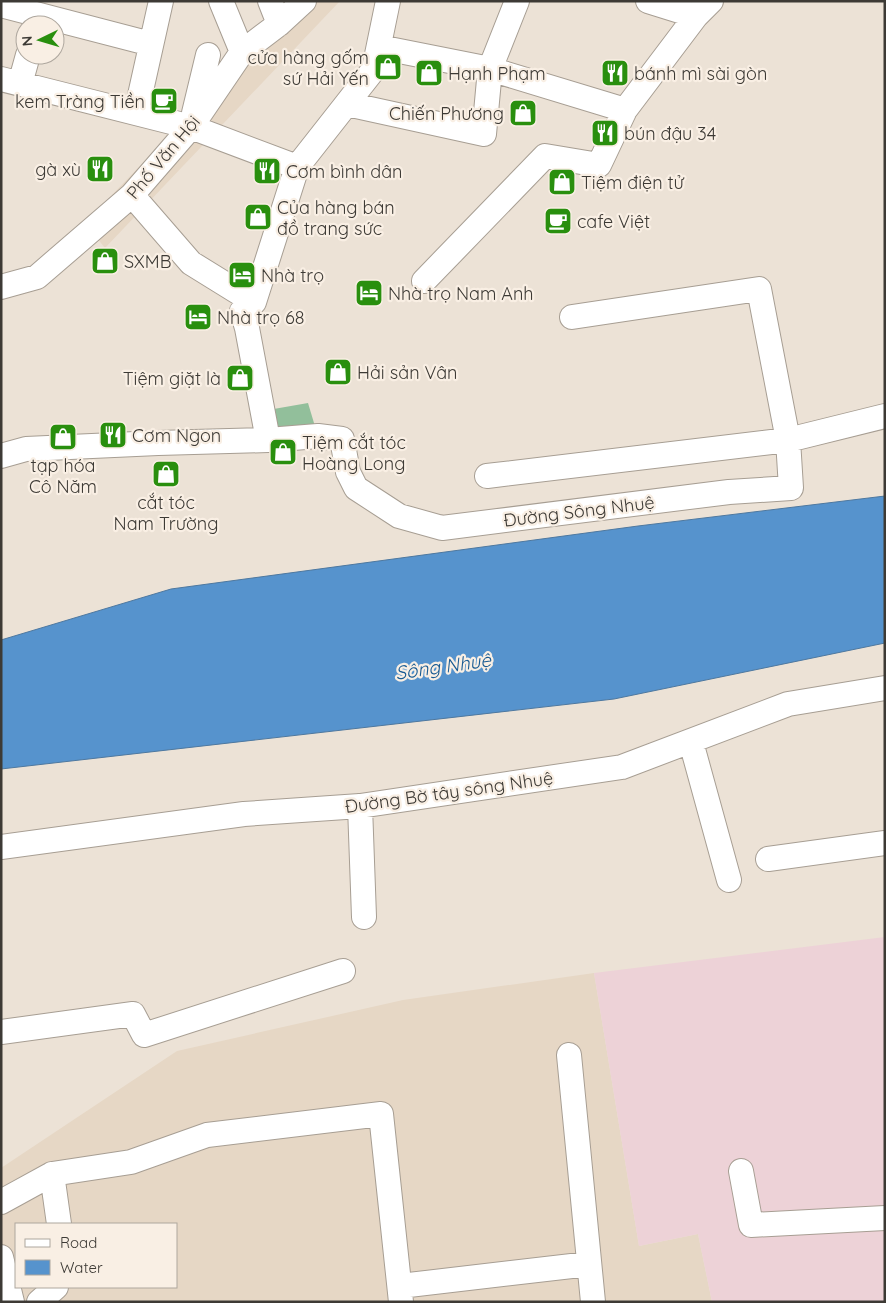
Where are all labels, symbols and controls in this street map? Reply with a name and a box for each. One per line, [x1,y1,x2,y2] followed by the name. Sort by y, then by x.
[15,15,65,65] north arrow
[18,35,36,47] text: N
[247,46,369,90] place label: cửa hàng gốm sứ Hải Yến
[373,52,403,82] shop icon: cửa hàng gốm sứ Hải Yến
[414,58,444,88] shop icon: Hạnh Phạm
[600,58,630,88] restaurant icon: bánh mì sài gòn
[448,62,546,85] place label: Hạnh Phạm
[634,62,767,85] place label: bánh mì sài gòn
[149,86,179,116] cafe icon: kem Tràng Tiền
[15,90,145,113] place label: kem Tràng Tiền
[508,98,538,128] shop icon: Chiến Phương
[389,102,504,125] place label: Chiến Phương
[121,110,205,204] street label: Phố Văn Hội
[590,118,620,148] restaurant icon: bún đậu 34
[624,122,716,145] place label: bún đậu 34
[85,154,115,184] restaurant icon: gà xù
[252,156,282,186] restaurant icon: Cơm bình dân
[35,158,81,181] place label: gà xù
[286,160,402,183] place label: Cơm bình dân
[547,167,577,197] shop icon: Tiệm điện tử
[581,171,685,194] place label: Tiệm điện tử
[277,196,395,240] place label: Của hàng bán đồ trang sức
[243,202,273,232] shop icon: Của hàng bán đồ trang sức
[543,206,573,236] cafe icon: cafe Việt
[577,210,650,233] place label: cafe Việt
[90,246,120,276] shop icon: SXMB
[124,250,171,273] place label: SXMB
[227,260,257,290] hotel icon: Nhà trọ
[261,264,324,287] place label: Nhà trọ
[354,278,384,308] hotel icon: Nhà trọ Nam Anh
[388,282,534,305] place label: Nhà trọ Nam Anh
[183,302,213,332] hotel icon: Nhà trọ 68
[217,306,304,329] place label: Nhà trọ 68
[323,357,353,387] shop icon: Hải sản Vân
[357,361,458,384] place label: Hải sản Vân
[225,363,255,393] shop icon: Tiệm giặt là
[123,367,221,390] place label: Tiệm giặt là
[98,420,128,450] restaurant icon: Cơm Ngon
[48,422,78,452] shop icon: tạp hóa Cô Năm
[132,424,221,447] place label: Cơm Ngon
[302,431,406,475] place label: Tiệm cắt tóc Hoàng Long
[268,437,298,467] shop icon: Tiệm cắt tóc Hoàng Long
[29,454,97,498] place label: tạp hóa Cô Năm
[151,459,181,489] shop icon: cắt tóc Nam Trường
[502,490,656,532] street label: Đường Sông Nhuệ
[114,491,218,535] place label: cắt tóc Nam Trường
[394,647,494,685] water label: Sông Nhuệ
[343,766,555,818] street label: Đường Bờ tây sông Nhuệ
[15,1223,178,1288] legend
[60,1233,97,1252] text: Road
[60,1258,103,1277] text: Water

